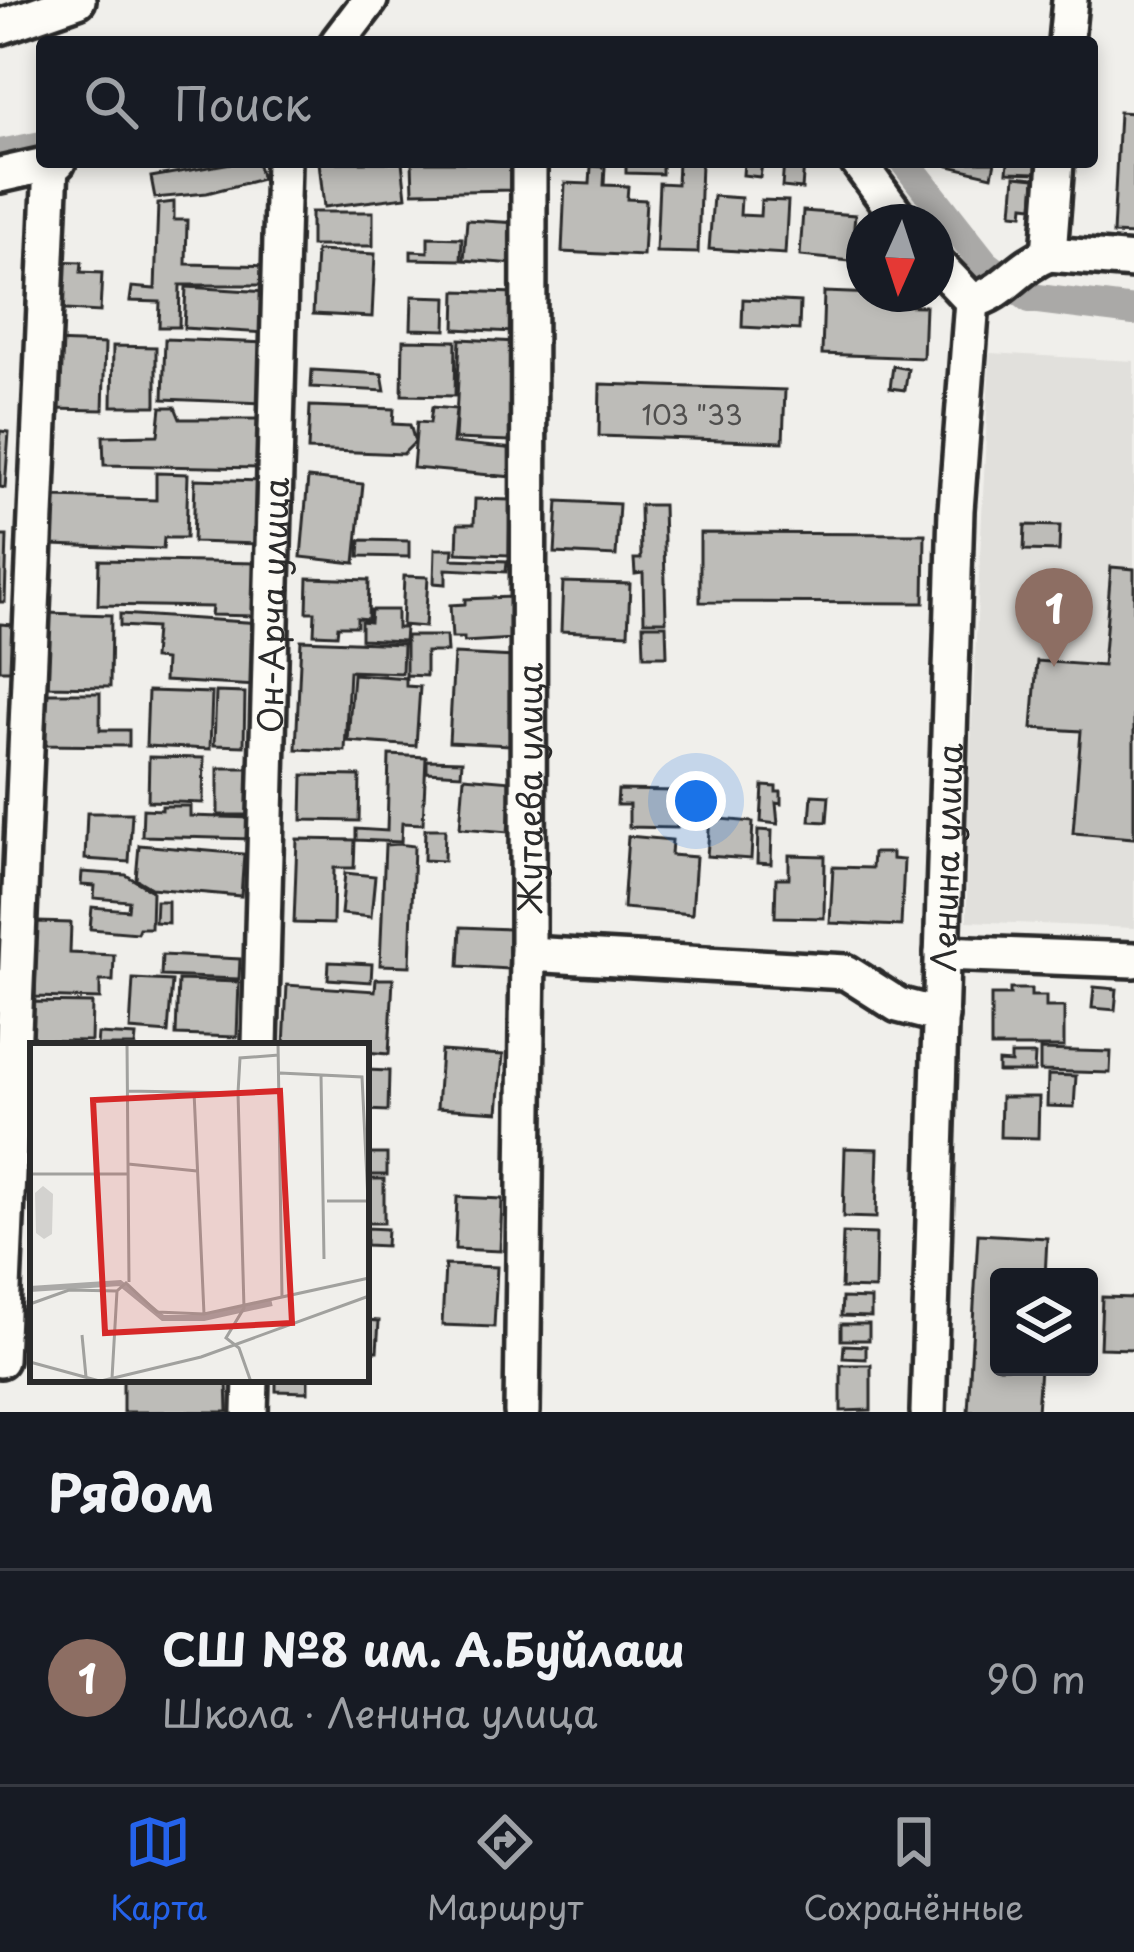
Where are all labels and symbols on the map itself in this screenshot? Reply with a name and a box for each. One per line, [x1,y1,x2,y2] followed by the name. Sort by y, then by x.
[846,204,954,312] north arrow
[641,393,743,434] house number: 103 "33
[243,476,300,734] street label: Он-Арча улица
[1015,568,1093,667] pin: 1
[503,662,553,913] street label: Жутаева улица
[917,742,974,972] street label: Ленина улица
[666,771,726,831] your location
[30,1043,369,1382] inset map

